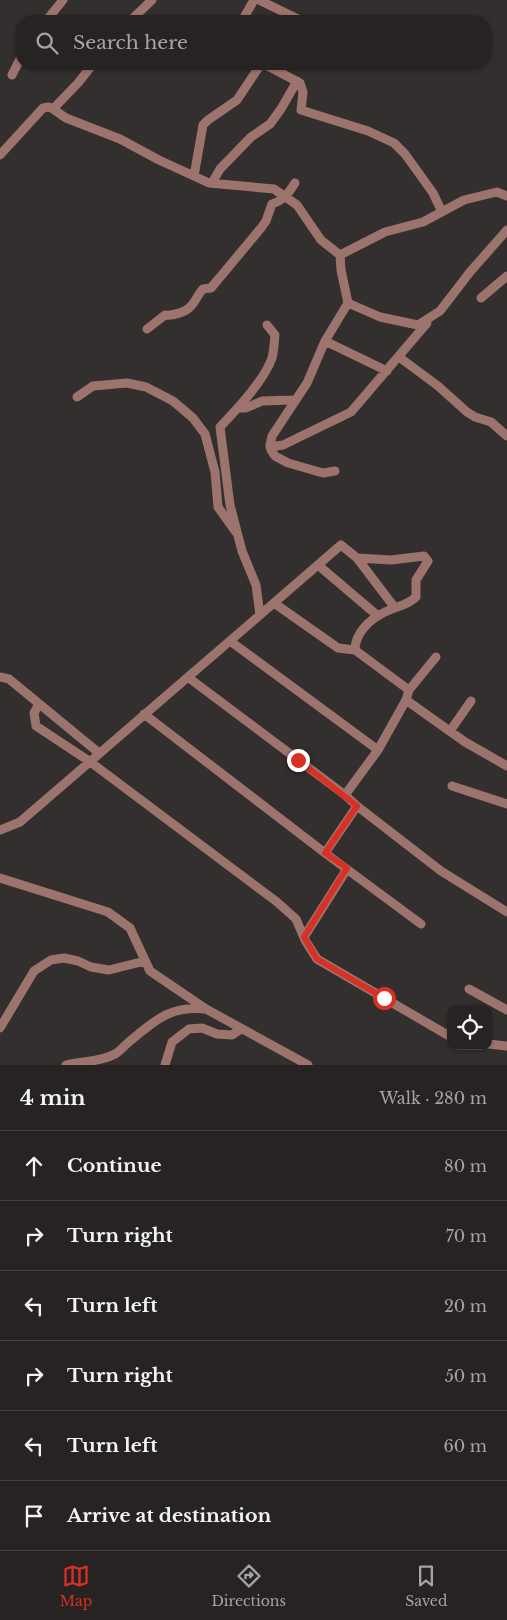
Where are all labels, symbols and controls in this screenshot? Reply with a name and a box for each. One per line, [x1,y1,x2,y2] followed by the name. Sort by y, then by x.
[15,15,492,70] search box
[33,29,61,57] icon: search
[73,31,188,54] text: Search here
[287,749,310,772] route end
[373,987,396,1010] route start
[447,1005,492,1050] map controls
[447,1005,492,1050] button: locate
[20,1085,86,1111] text: 4 min
[379,1088,487,1108] text: Walk · 280 m
[20,1152,48,1180] icon: ahead
[67,1154,162,1177] text: Continue
[444,1156,487,1176] text: 80 m
[20,1222,48,1250] icon: right
[67,1224,173,1247] text: Turn right
[446,1226,487,1246] text: 70 m
[20,1292,48,1320] icon: left
[67,1294,158,1317] text: Turn left
[444,1296,487,1316] text: 20 m
[20,1362,48,1390] icon: right
[67,1364,173,1387] text: Turn right
[445,1366,487,1386] text: 50 m
[20,1432,48,1460] icon: left
[67,1434,158,1457] text: Turn left
[444,1436,487,1456] text: 60 m
[20,1502,48,1530] icon: arrive
[67,1504,271,1527] text: Arrive at destination
[60,1562,92,1610] tab: Map
[211,1562,286,1610] tab: Directions
[405,1562,447,1610] tab: Saved

